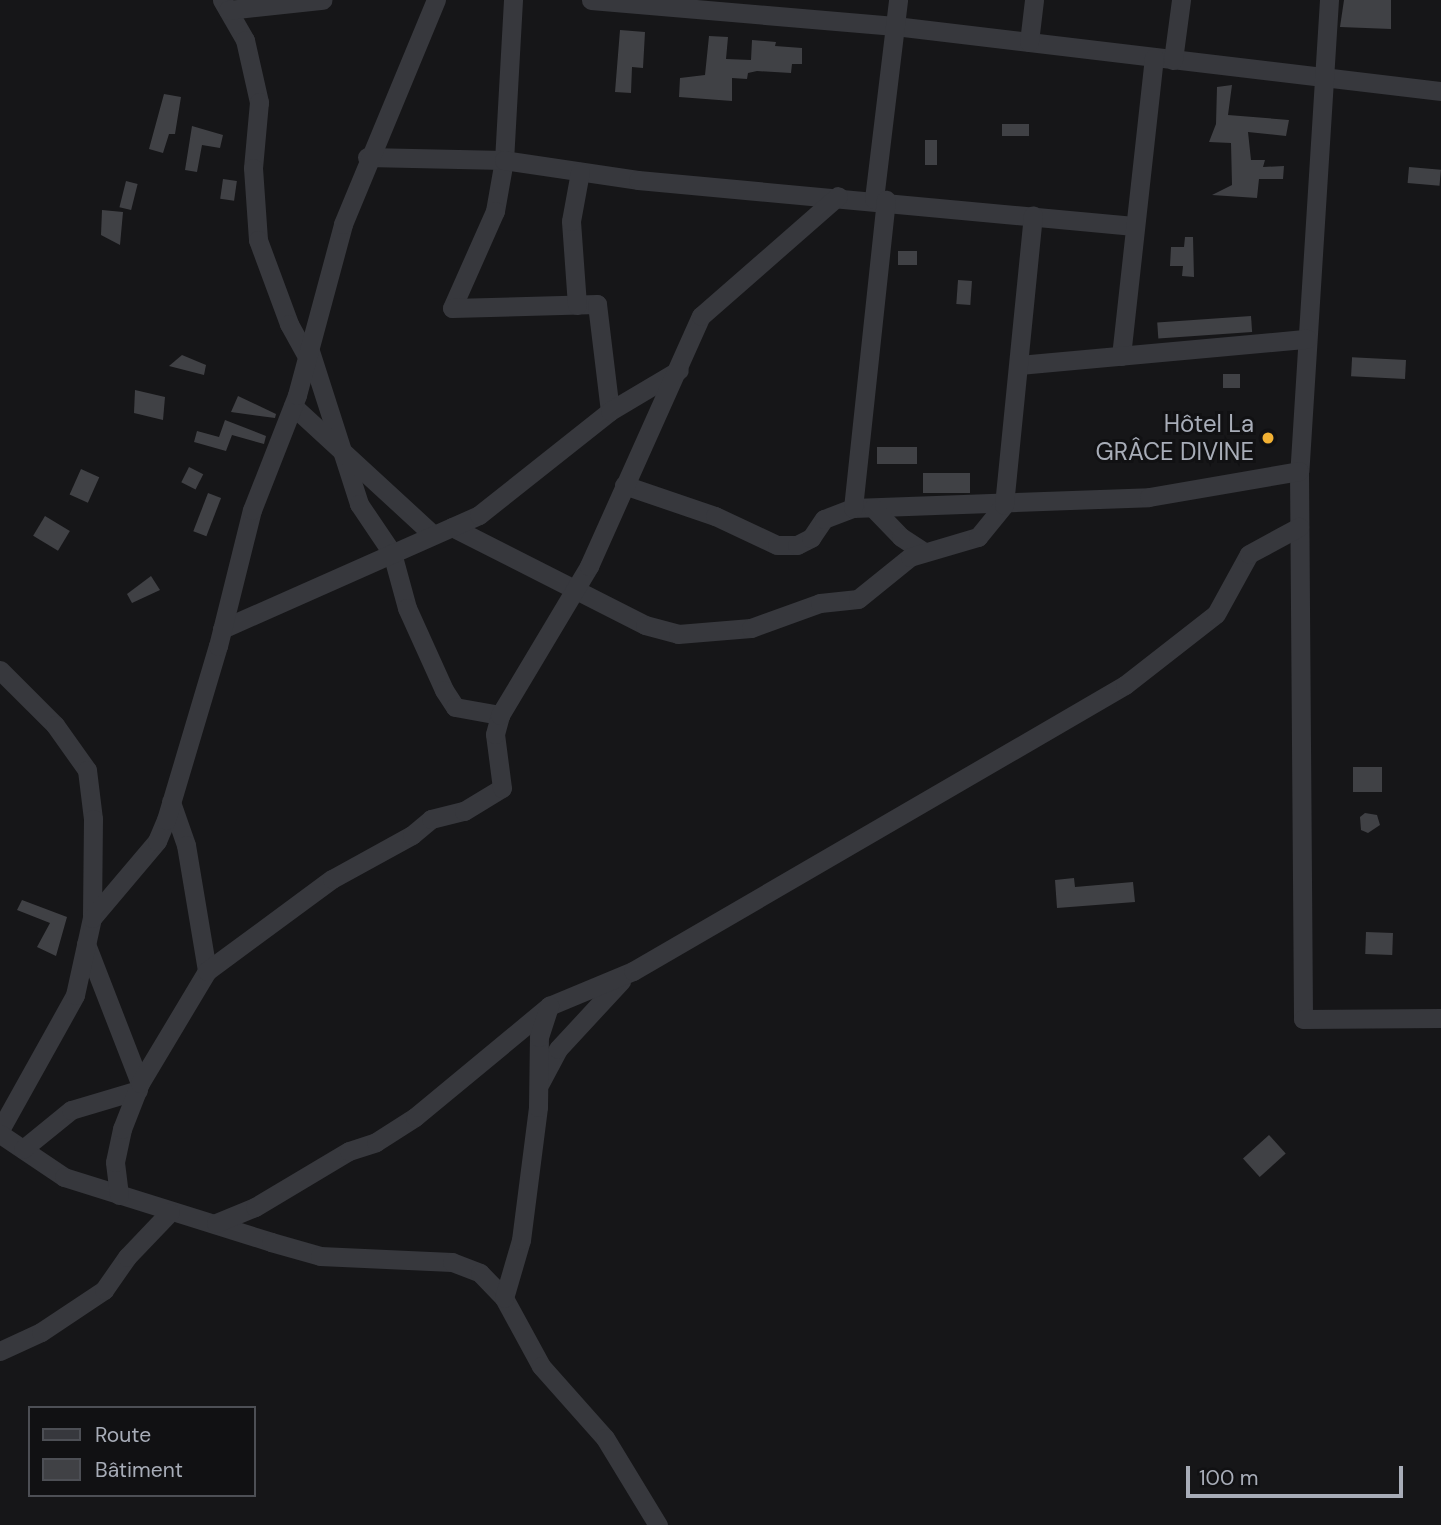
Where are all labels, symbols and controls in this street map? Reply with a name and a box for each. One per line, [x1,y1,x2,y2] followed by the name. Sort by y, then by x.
[1095,410,1254,466] place label: Hôtel La GRÂCE DIVINE
[1260,430,1276,446] marker: Hôtel La GRÂCE DIVINE
[28,1406,256,1497] legend
[95,1421,151,1449] text: Route
[1189,1452,1406,1496] scale bar
[95,1456,183,1484] text: Bâtiment
[1199,1464,1259,1492] text: 100 m

